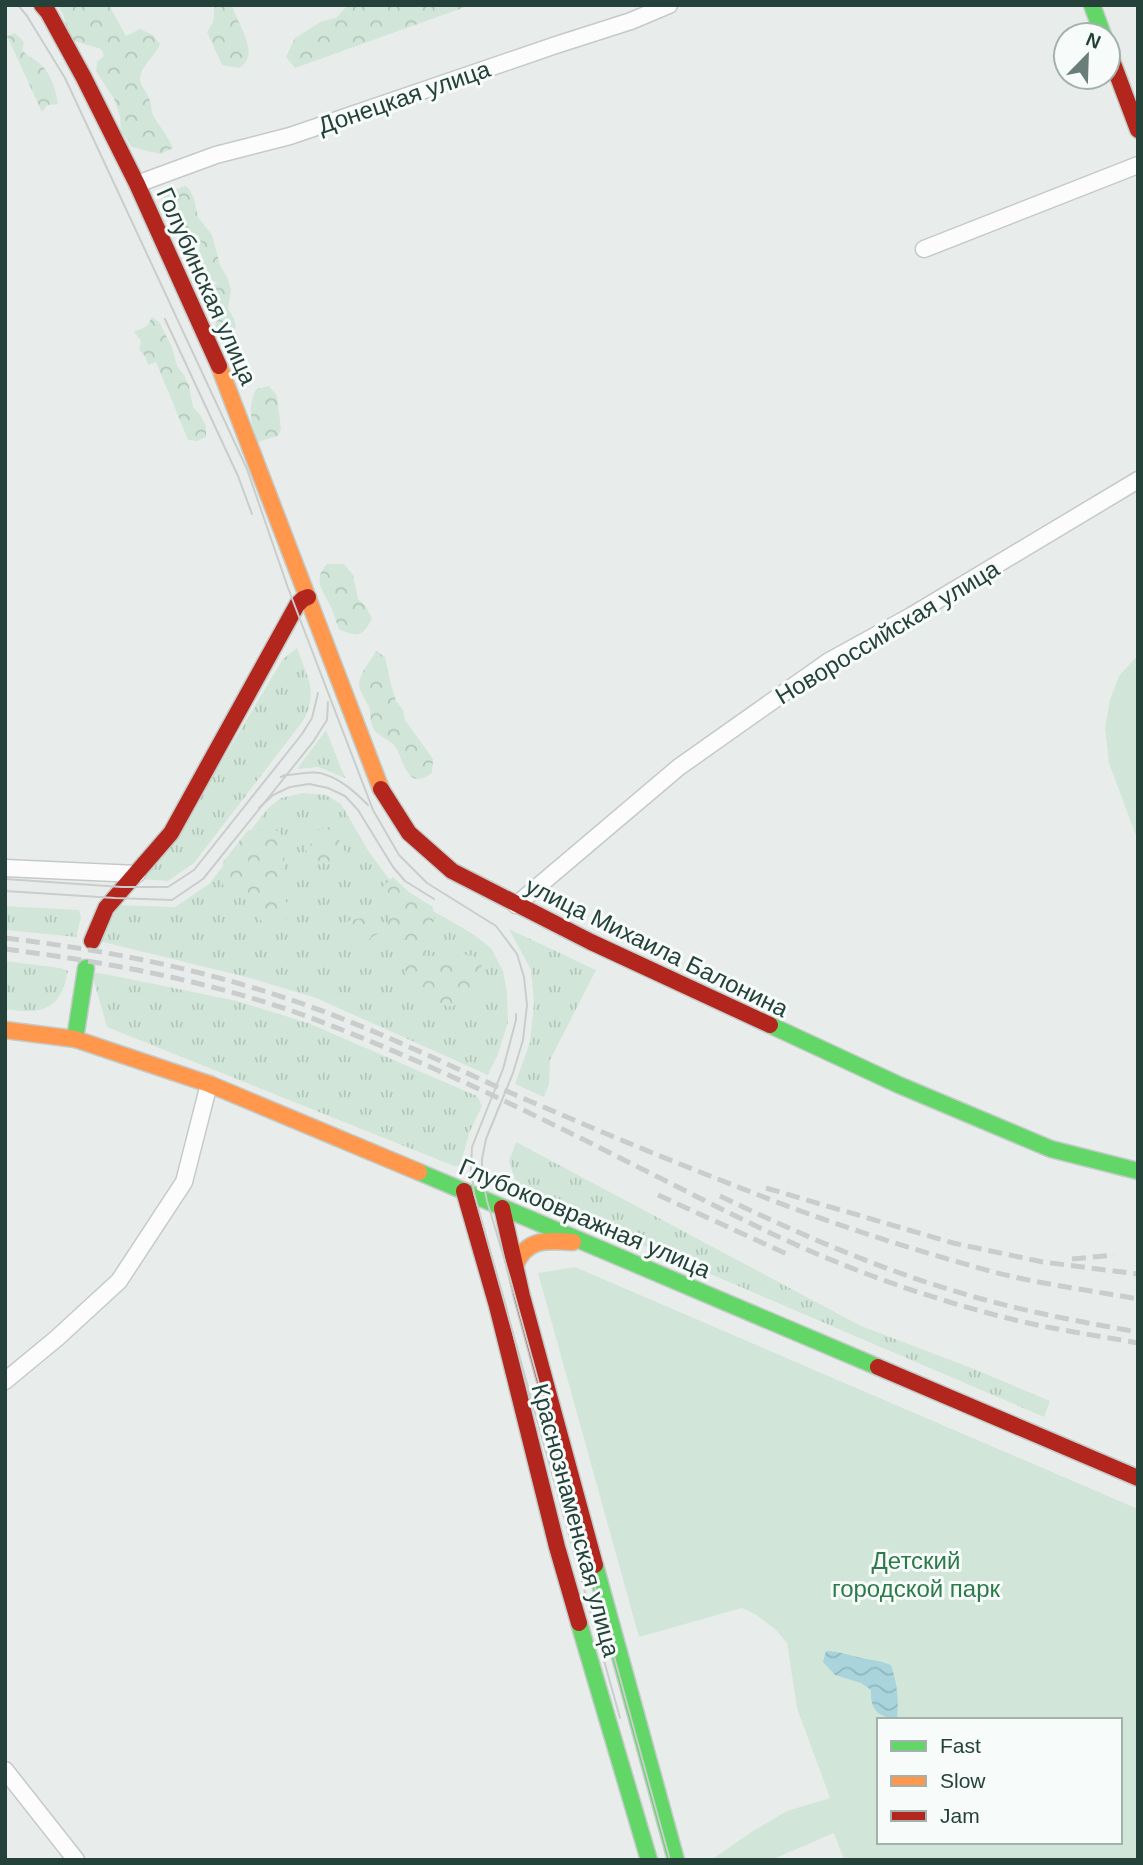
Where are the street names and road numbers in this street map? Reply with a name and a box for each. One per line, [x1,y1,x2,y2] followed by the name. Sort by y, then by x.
[314,55,494,139] street label: Донецкая улица
[151,183,263,389] street label: Голубинская улица
[770,554,1004,710] street label: Новороссийская улица
[521,872,793,1023] street label: улица Михаила Балонина
[455,1153,715,1283] street label: Глубокоовражная улица
[527,1380,626,1660] street label: Краснознаменская улица

